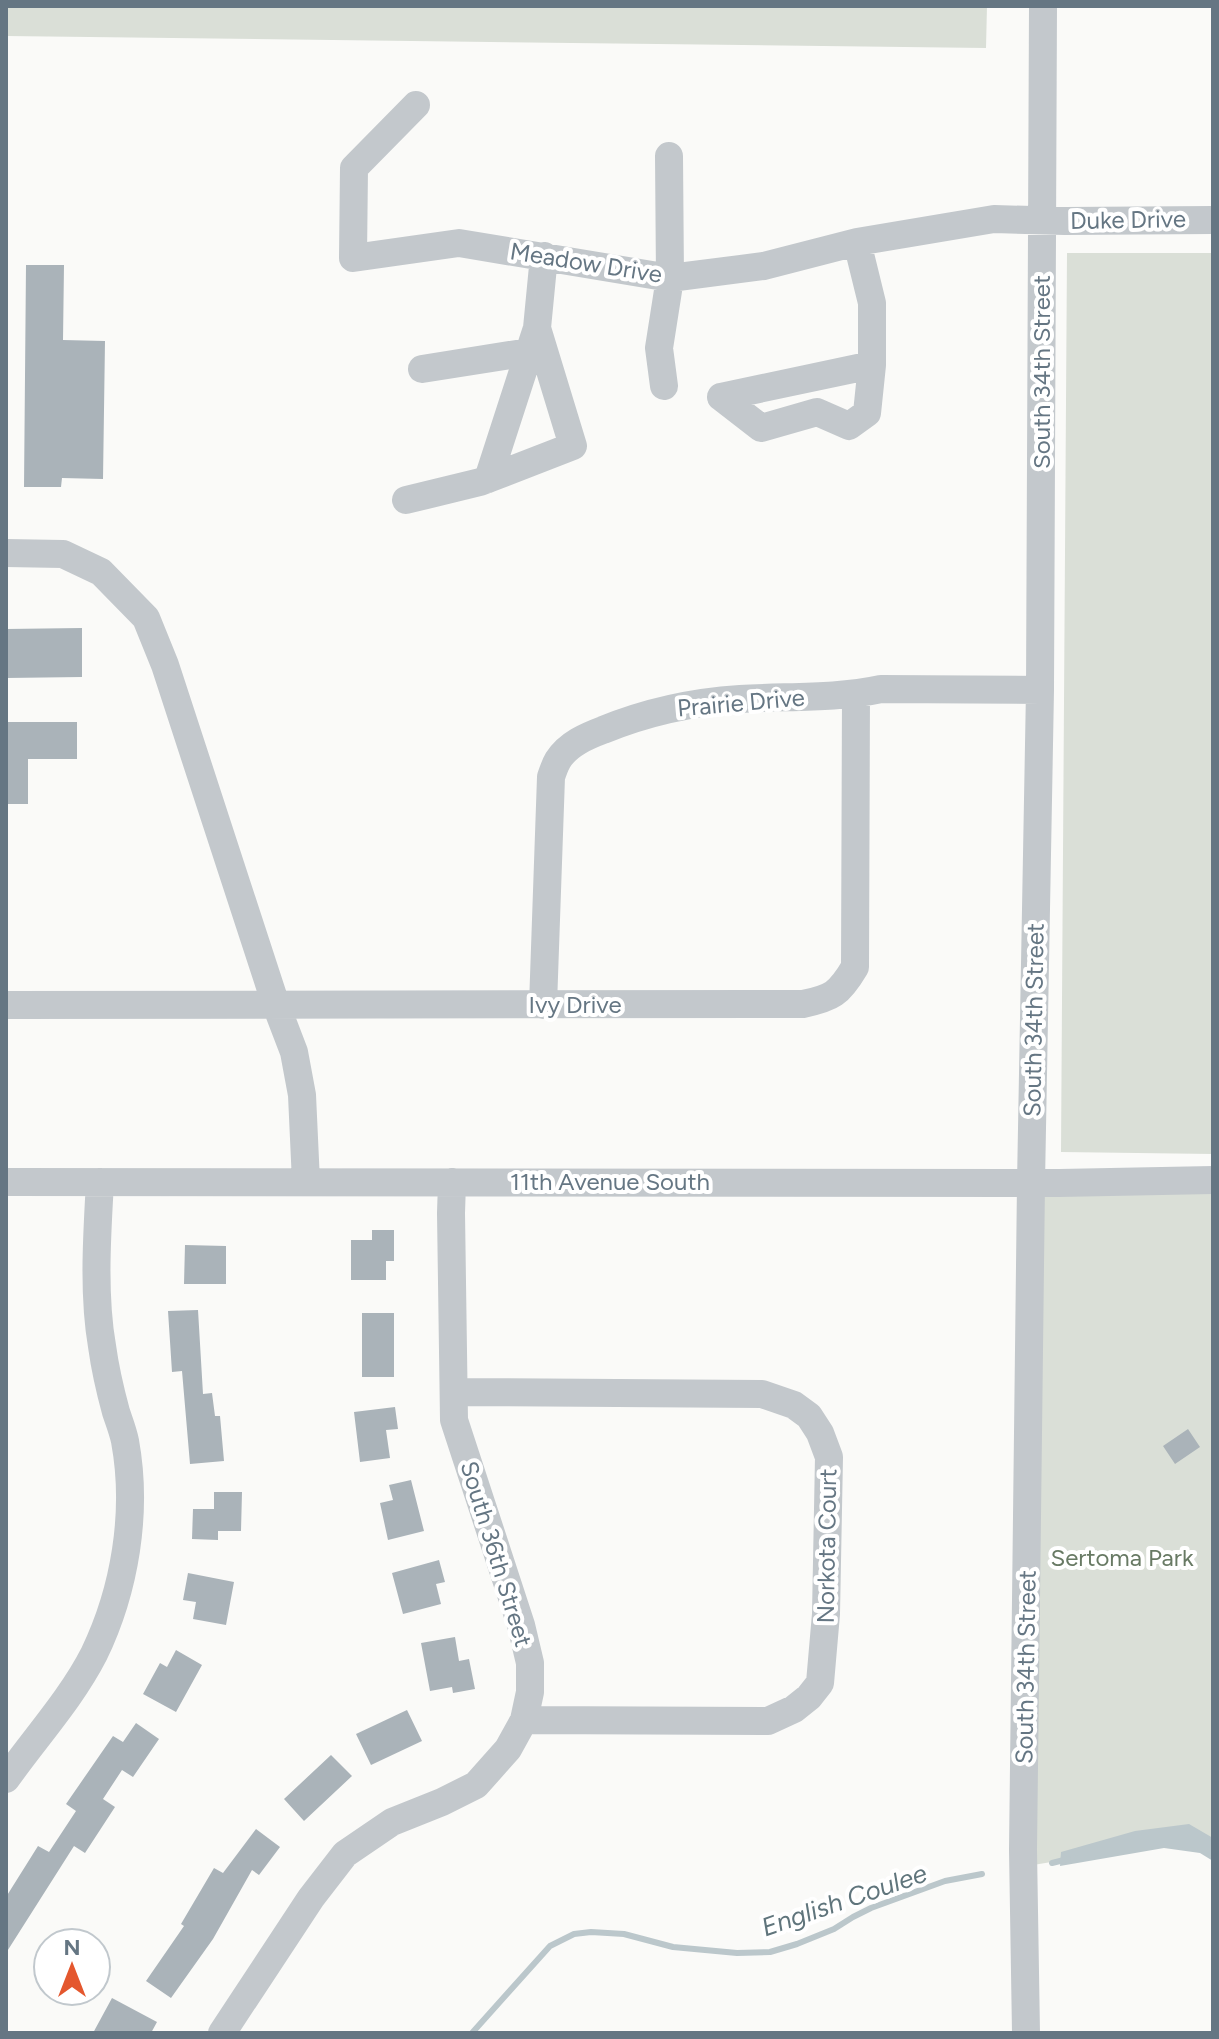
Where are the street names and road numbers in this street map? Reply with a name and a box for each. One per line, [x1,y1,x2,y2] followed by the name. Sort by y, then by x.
[1070,204,1186,235] street label: Duke Drive
[508,236,664,289] street label: Meadow Drive
[1027,275,1056,469] street label: South 34th Street
[676,682,806,723] street label: Prairie Drive
[1017,923,1050,1117] street label: South 34th Street
[528,990,622,1019] street label: Ivy Drive
[510,1167,710,1196] street label: 11th Avenue South
[454,1457,539,1650] street label: South 36th Street
[811,1468,842,1624] street label: Norkota Court
[1009,1570,1042,1764] street label: South 34th Street

